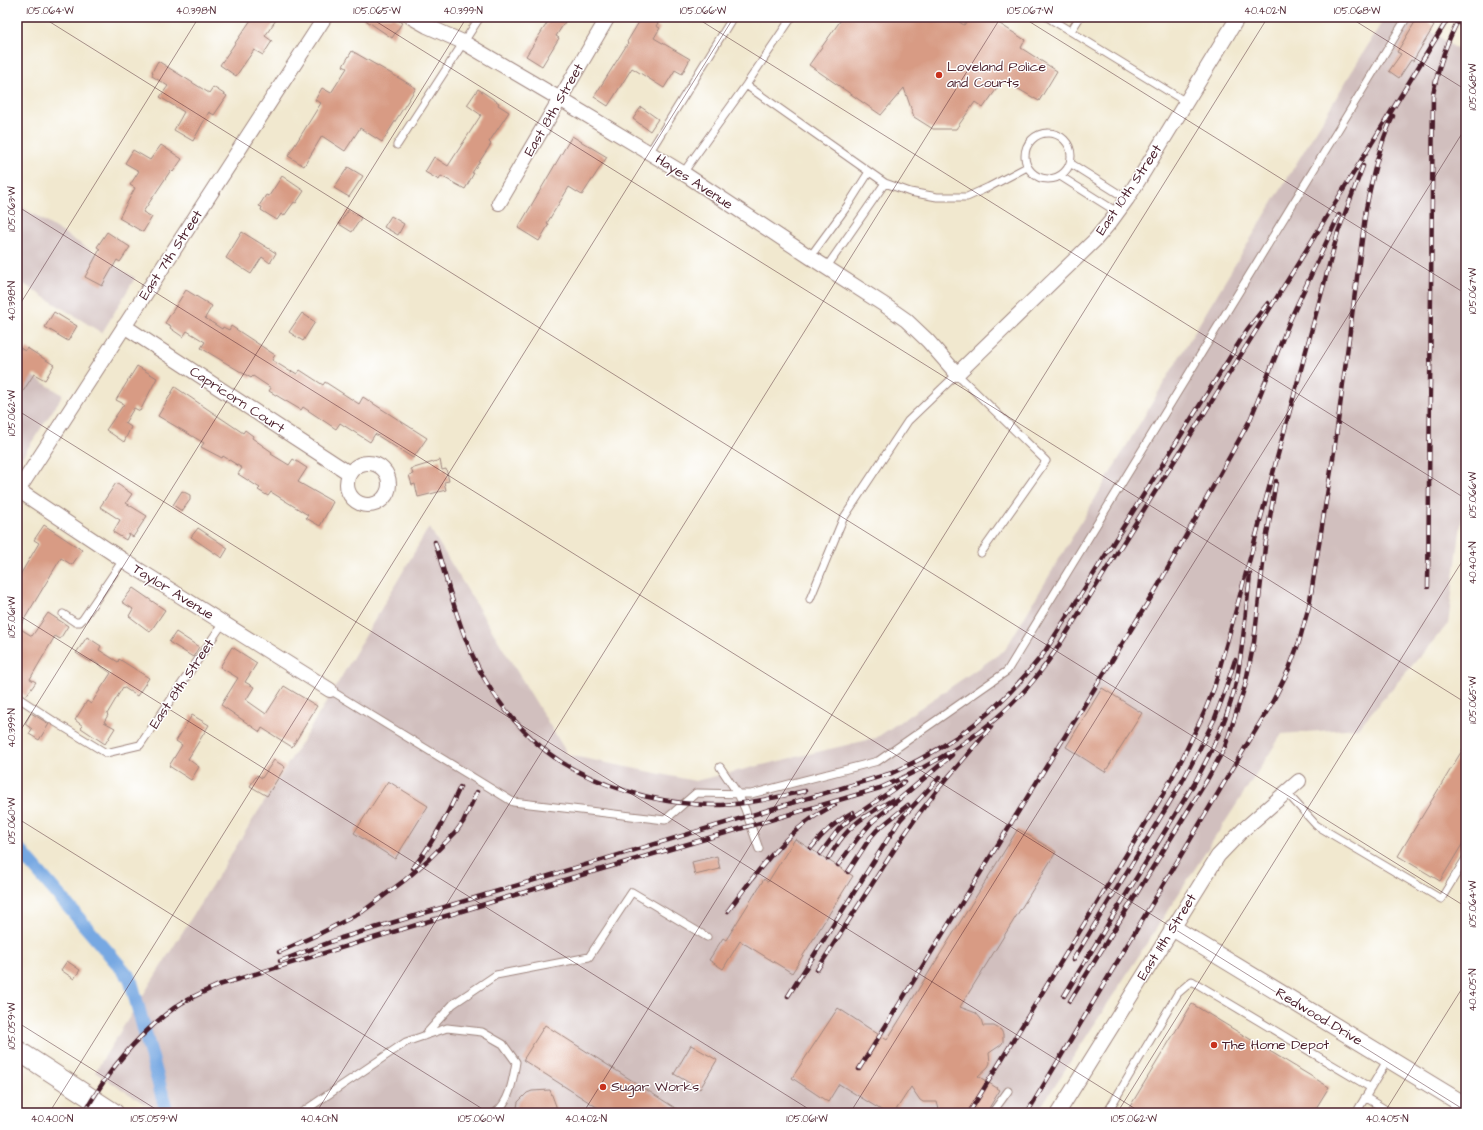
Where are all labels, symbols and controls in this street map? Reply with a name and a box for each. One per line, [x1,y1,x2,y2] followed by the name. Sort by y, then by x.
[26,4,74,18] text: 105.064°W
[176,4,216,18] text: 40.398°N
[353,4,401,18] text: 105.065°W
[443,4,483,18] text: 40.399°N
[680,4,727,18] text: 105.066°W
[1007,4,1054,18] text: 105.067°W
[1244,4,1286,18] text: 40.402°N
[1334,4,1381,18] text: 105.068°W
[947,57,1046,93] place label: Loveland Police and Courts
[519,60,589,160] street label: East 8th Street
[1466,63,1480,110] text: 105.068°W
[934,70,944,80] marker: Loveland Police and Courts
[1091,140,1167,239] street label: East 10th Street
[651,149,737,215] street label: Hayes Avenue
[5,186,19,232] text: 105.063°W
[134,206,208,304] street label: East 7th Street
[1466,267,1480,314] text: 105.067°W
[5,281,19,321] text: 40.398°N
[185,362,289,439] street label: Capricorn Court
[5,389,19,436] text: 105.062°W
[1466,471,1480,518] text: 105.066°W
[1466,542,1480,584] text: 40.404°N
[129,559,218,625] street label: Taylor Avenue
[5,596,19,638] text: 105.061°W
[145,635,220,733] street label: East 8th Street
[1466,676,1480,724] text: 105.065°W
[5,708,19,748] text: 40.399°N
[5,797,19,844] text: 105.060°W
[1466,880,1480,928] text: 105.064°W
[1132,890,1202,984] street label: East 11th Street
[1466,968,1480,1012] text: 40.405°N
[1272,983,1367,1051] street label: Redwood Drive
[5,1002,19,1049] text: 105.059°W
[1222,1035,1330,1055] place label: The Home Depot
[1209,1040,1219,1050] marker: The Home Depot
[611,1077,699,1097] place label: Sugar Works
[598,1082,608,1092] marker: Sugar Works
[31,1112,73,1126] text: 40.400°N
[131,1112,178,1126] text: 105.059°W
[300,1112,338,1126] text: 40.401°N
[458,1112,505,1126] text: 105.060°W
[565,1112,607,1126] text: 40.402°N
[786,1112,828,1126] text: 105.061°W
[1111,1112,1158,1126] text: 105.062°W
[1365,1112,1409,1126] text: 40.405°N

